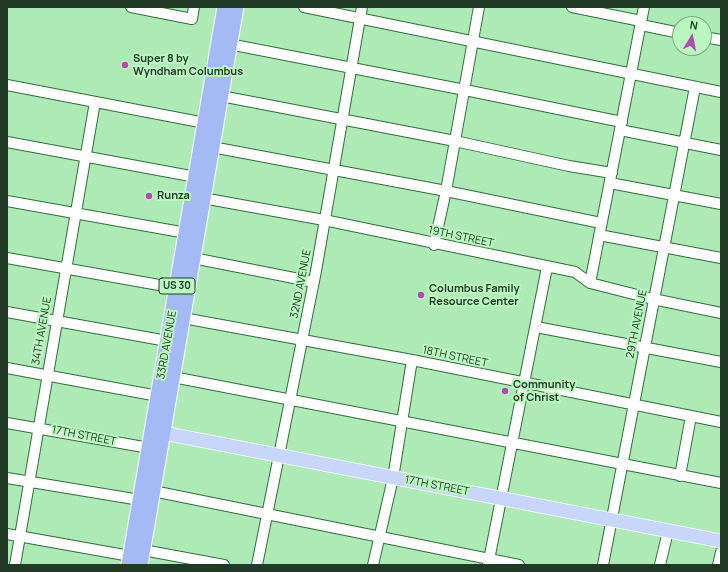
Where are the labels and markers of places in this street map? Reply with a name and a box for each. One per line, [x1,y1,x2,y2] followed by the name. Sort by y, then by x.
[133,52,243,78] place label: Super 8 by Wyndham Columbus
[120,60,130,70] marker: Super 8 by Wyndham Columbus
[157,189,190,203] place label: Runza
[144,191,154,201] marker: Runza
[429,282,520,308] place label: Columbus Family Resource Center
[416,290,426,300] marker: Columbus Family Resource Center
[513,378,575,404] place label: Community of Christ
[500,386,510,396] marker: Community of Christ

